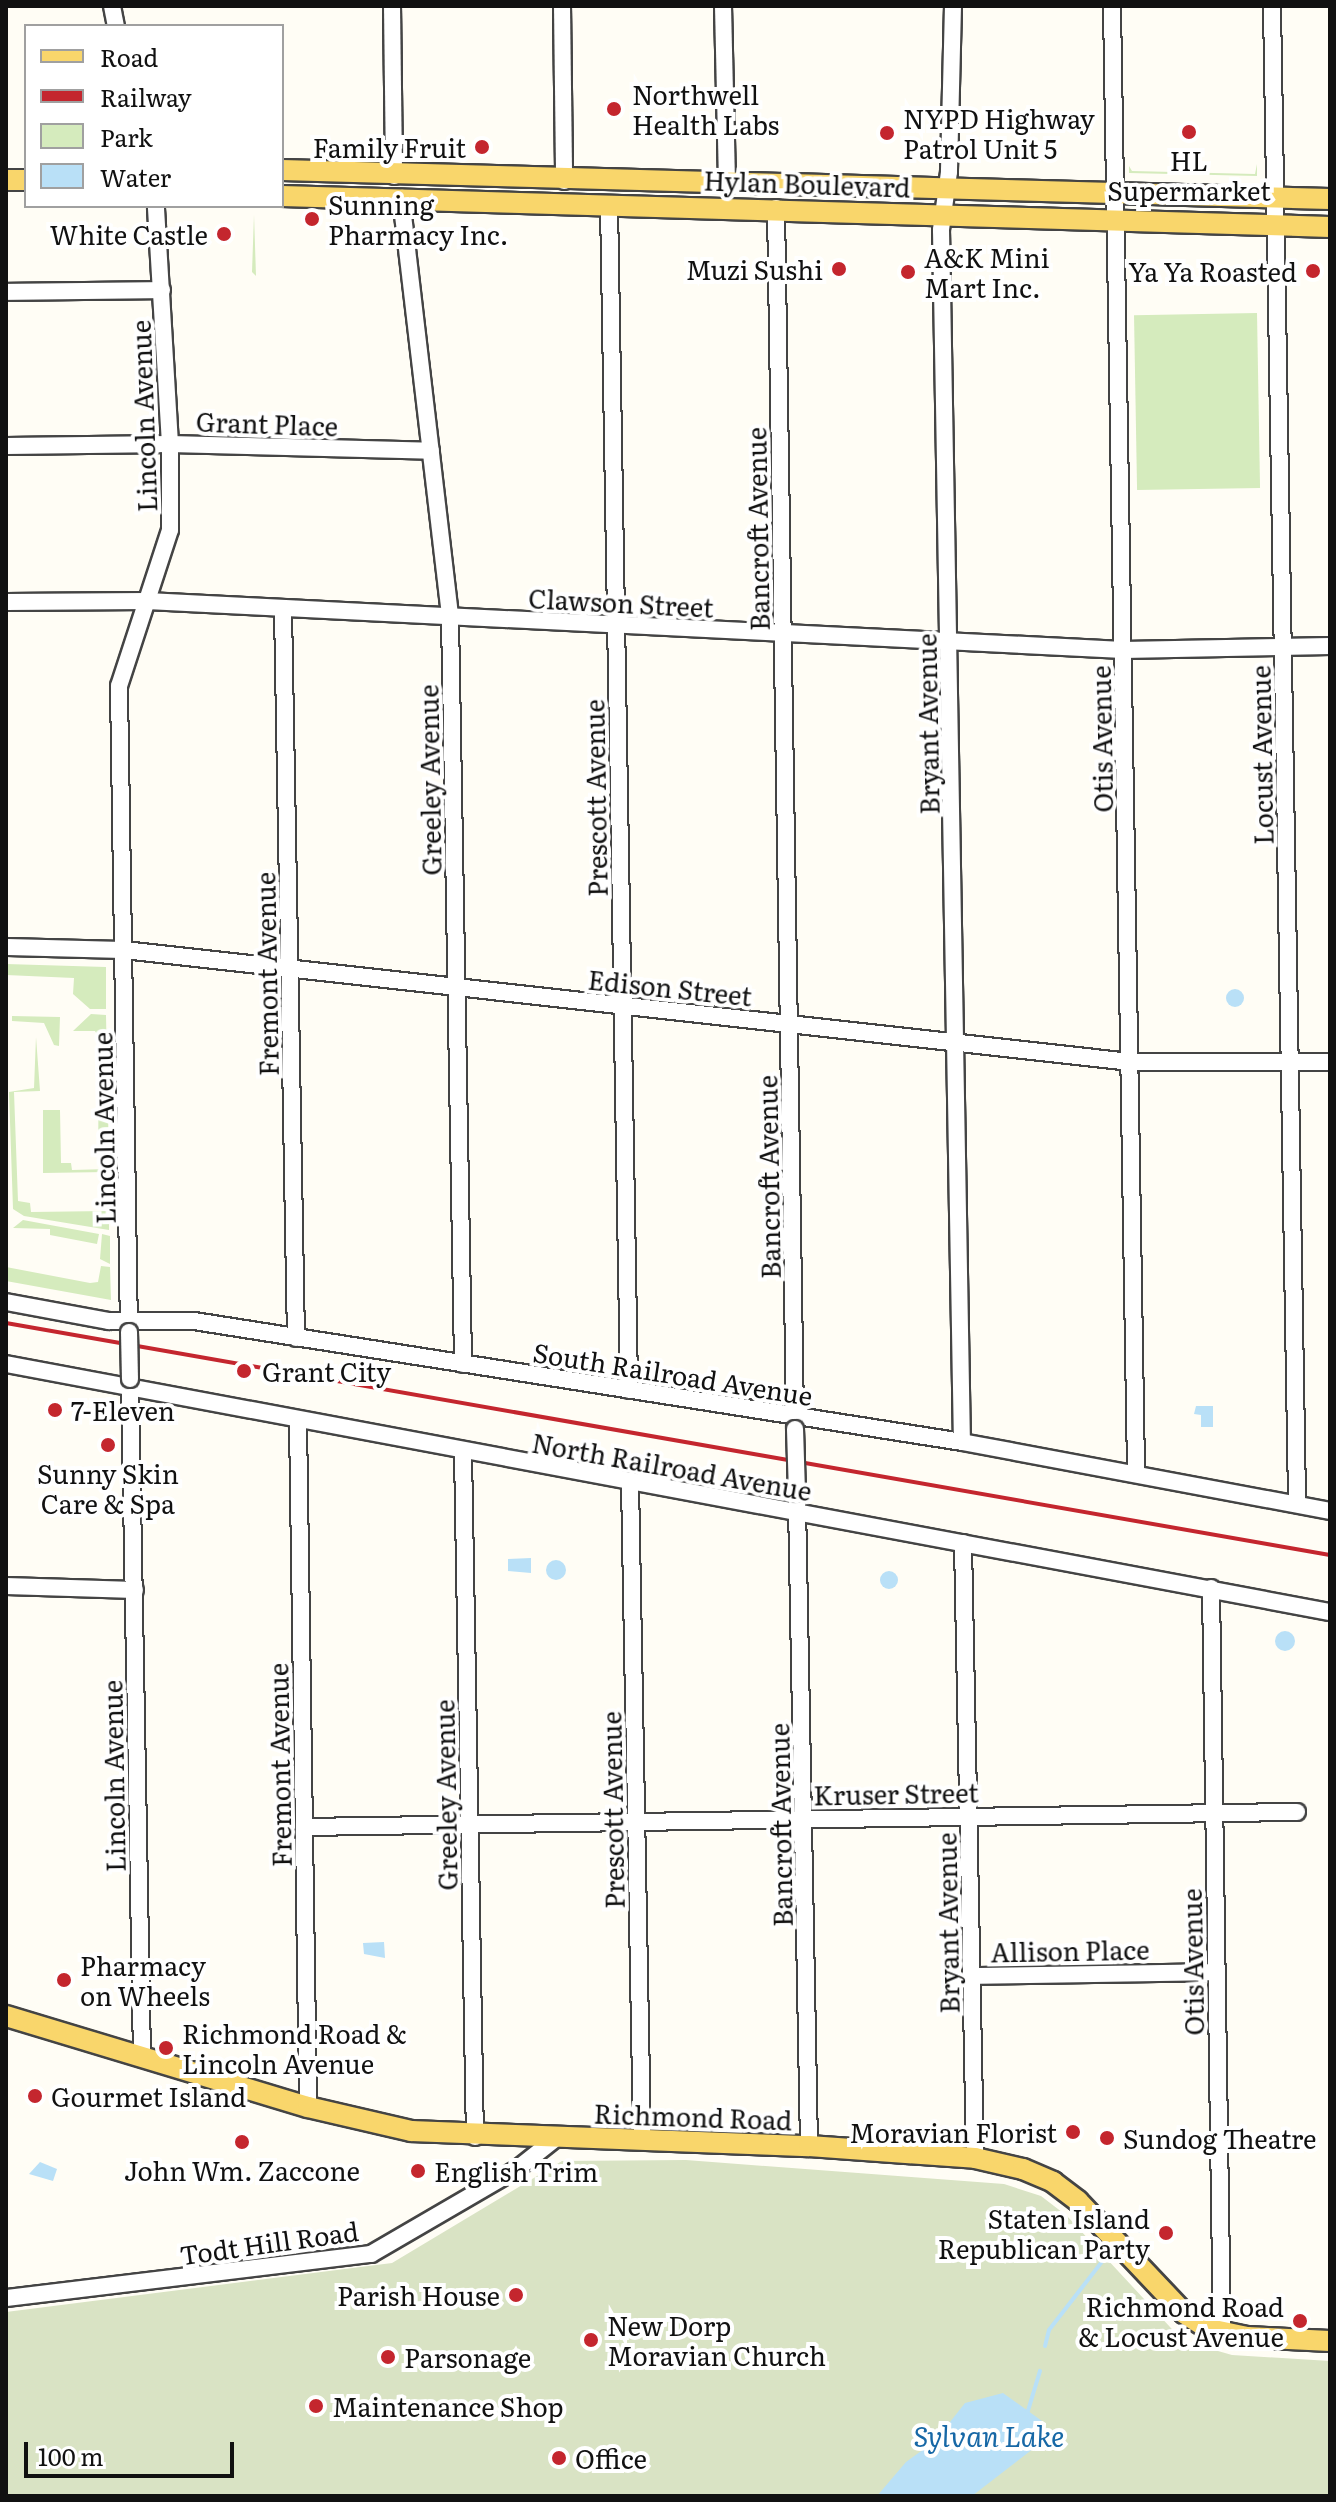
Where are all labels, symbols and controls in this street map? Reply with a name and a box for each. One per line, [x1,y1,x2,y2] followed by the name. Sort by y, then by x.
[24,24,284,208] legend
[100,39,158,74] text: Road
[632,78,779,140] place label: Northwell Health Labs
[100,79,192,114] text: Railway
[603,98,625,120] marker: Northwell Health Labs
[903,102,1095,164] place label: NYPD Highway Patrol Unit 5
[100,119,153,154] text: Park
[1180,123,1198,141] marker: HL Supermarket
[878,124,896,142] marker: NYPD Highway Patrol Unit 5
[313,131,466,163] place label: Family Fruit
[473,138,491,156] marker: Family Fruit
[1107,144,1271,206] place label: HL Supermarket
[100,159,171,194] text: Water
[703,164,911,202] street label: Hylan Boulevard
[328,188,508,250] place label: Sunning Pharmacy Inc.
[303,210,321,228] marker: Sunning Pharmacy Inc.
[50,218,208,250] place label: White Castle
[215,225,233,243] marker: White Castle
[924,241,1049,302] place label: A&K Mini Mart Inc.
[686,253,823,285] place label: Muzi Sushi
[1128,255,1297,287] place label: Ya Ya Roasted
[830,260,848,278] marker: Muzi Sushi
[1304,262,1322,280] marker: Ya Ya Roasted
[899,263,917,281] marker: A&K Mini Mart Inc.
[124,319,162,513] street label: Lincoln Avenue
[195,405,339,441] street label: Grant Place
[740,427,774,631] street label: Bancroft Avenue
[528,582,714,622] street label: Clawson Street
[910,633,944,815] street label: Bryant Avenue
[1084,665,1118,813] street label: Otis Avenue
[1244,665,1278,845] street label: Locust Avenue
[412,684,446,876] street label: Greeley Avenue
[578,699,612,897] street label: Prescott Avenue
[249,872,283,1076] street label: Fremont Avenue
[586,963,754,1011] street label: Edison Street
[86,1032,120,1224] street label: Lincoln Avenue
[751,1075,785,1279] street label: Bancroft Avenue
[531,1335,815,1411] street label: South Railroad Avenue
[262,1355,391,1387] place label: Grant City
[233,1360,255,1382] marker: Grant City
[71,1394,175,1426] place label: 7-Eleven
[46,1401,64,1419] marker: 7-Eleven
[530,1426,814,1506] street label: North Railroad Avenue
[99,1436,117,1454] marker: Sunny Skin Care & Spa
[37,1457,179,1518] place label: Sunny Skin Care & Spa
[262,1663,296,1867] street label: Fremont Avenue
[96,1680,130,1872] street label: Lincoln Avenue
[428,1699,462,1891] street label: Greeley Avenue
[595,1711,629,1909] street label: Prescott Avenue
[763,1723,797,1927] street label: Bancroft Avenue
[813,1776,979,1810] street label: Kruser Street
[930,1832,964,2014] street label: Bryant Avenue
[1175,1888,1209,2036] street label: Otis Avenue
[990,1933,1150,1967] street label: Allison Place
[80,1949,210,2010] place label: Pharmacy on Wheels
[55,1971,73,1989] marker: Pharmacy on Wheels
[182,2017,407,2078] place label: Richmond Road & Lincoln Avenue
[157,2039,175,2057] marker: Richmond Road & Lincoln Avenue
[51,2080,246,2112] place label: Gourmet Island
[26,2087,44,2105] marker: Gourmet Island
[593,2097,793,2135] street label: Richmond Road
[849,2116,1057,2148] place label: Moravian Florist
[1123,2122,1317,2154] place label: Sundog Theatre
[1064,2123,1082,2141] marker: Moravian Florist
[1098,2129,1116,2147] marker: Sundog Theatre
[233,2133,251,2151] marker: John Wm. Zaccone
[124,2154,360,2186] place label: John Wm. Zaccone
[434,2155,598,2187] place label: English Trim
[409,2162,427,2180] marker: English Trim
[938,2202,1150,2264] place label: Staten Island Republican Party
[178,2214,360,2270] street label: Todt Hill Road
[1157,2224,1175,2242] marker: Staten Island Republican Party
[337,2279,500,2311] place label: Parish House
[507,2286,525,2304] marker: Parish House
[1078,2290,1284,2352] place label: Richmond Road & Locust Avenue
[607,2309,826,2370] place label: New Dorp Moravian Church
[1291,2312,1309,2330] marker: Richmond Road & Locust Avenue
[582,2331,600,2349] marker: New Dorp Moravian Church
[404,2341,531,2373] place label: Parsonage
[379,2348,397,2366] marker: Parsonage
[332,2390,563,2422] place label: Maintenance Shop
[307,2397,325,2415] marker: Maintenance Shop
[914,2418,1064,2452] water label: Sylvan Lake
[28,2426,238,2476] scale bar
[38,2438,104,2473] text: 100 m
[575,2442,647,2474] place label: Office
[550,2449,568,2467] marker: Office

